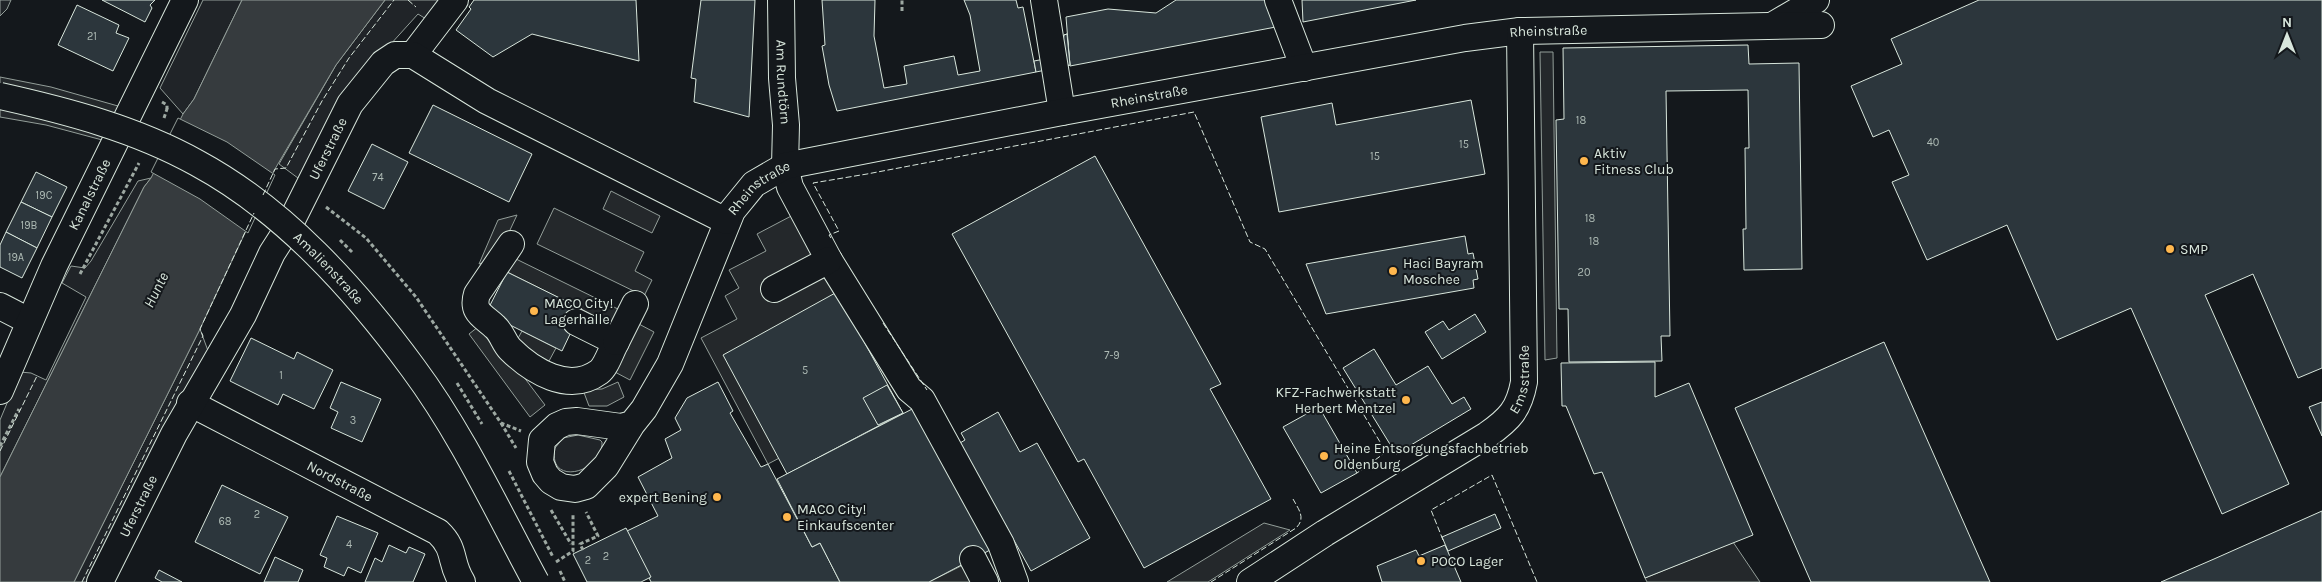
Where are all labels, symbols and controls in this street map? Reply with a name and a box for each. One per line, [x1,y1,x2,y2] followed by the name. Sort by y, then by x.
[2262,10,2312,60] north arrow
[2282,14,2292,31] text: N
[1508,21,1587,41] street label: Rheinstraße
[87,30,97,43] house number: 21
[773,40,794,125] street label: Am Rundtörn
[1109,81,1189,111] street label: Rheinstraße
[1576,114,1586,127] house number: 18
[305,115,350,182] street label: Uferstraße
[1927,136,1939,149] house number: 40
[1459,138,1469,151] house number: 15
[1594,145,1674,178] place label: Aktiv Fitness Club
[1370,150,1380,163] house number: 15
[1578,155,1590,167] marker: Aktiv Fitness Club
[65,156,114,233] street label: Kanalstraße
[724,157,791,218] street label: Rheinstraße
[372,171,384,184] house number: 74
[36,189,53,202] house number: 19C
[1585,212,1595,225] house number: 18
[21,219,38,232] house number: 19B
[290,228,367,308] street label: Amalienstraße
[1589,235,1599,248] house number: 18
[2180,241,2208,258] place label: SMP
[2164,243,2176,255] marker: SMP
[8,251,25,264] house number: 19A
[1403,255,1484,288] place label: Haci Bayram Moschee
[1387,265,1399,277] marker: Haci Bayram Moschee
[1578,266,1590,279] house number: 20
[140,269,172,311] water label: Hunte
[544,295,613,328] place label: MACO City! Lagerhalle
[528,305,540,317] marker: MACO City! Lagerhalle
[1505,345,1533,417] street label: Emsstraße
[1104,349,1120,362] house number: 7-9
[802,364,808,377] house number: 5
[279,369,283,382] house number: 1
[1275,384,1396,417] place label: KFZ-Fachwerkstatt Herbert Mentzel
[1400,394,1412,406] marker: KFZ-Fachwerkstatt Herbert Mentzel
[350,414,356,427] house number: 3
[1334,440,1528,473] place label: Heine Entsorgungsfachbetrieb Oldenburg
[1318,450,1330,462] marker: Heine Entsorgungsfachbetrieb Oldenburg
[304,457,376,505] street label: Nordstraße
[115,472,161,540] street label: Uferstraße
[619,489,707,506] place label: expert Bening
[711,491,723,503] marker: expert Bening
[797,501,895,534] place label: MACO City! Einkaufscenter
[254,508,260,521] house number: 2
[781,511,793,523] marker: MACO City! Einkaufscenter
[218,515,232,528] house number: 68
[346,538,352,551] house number: 4
[603,550,609,563] house number: 2
[1431,553,1504,570] place label: POCO Lager
[585,554,591,567] house number: 2
[1415,555,1427,567] marker: POCO Lager

